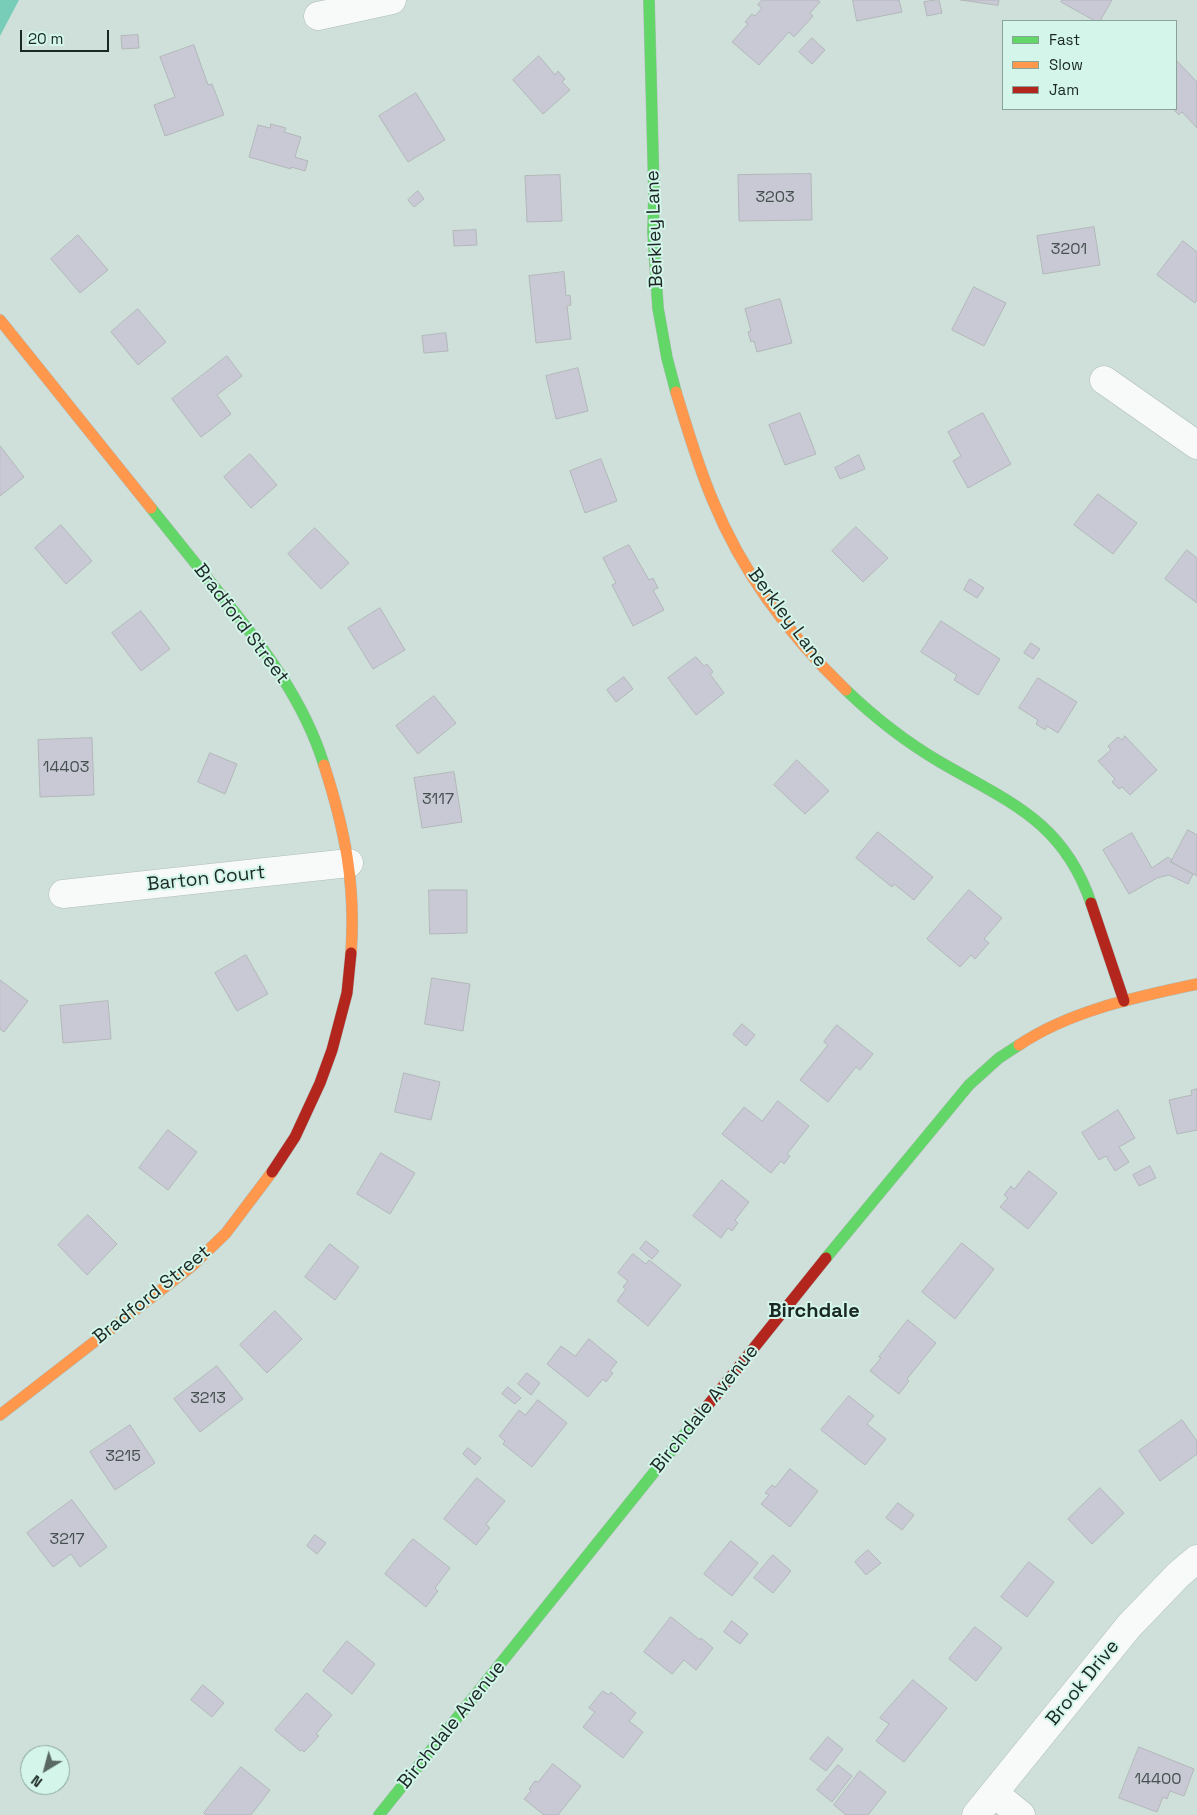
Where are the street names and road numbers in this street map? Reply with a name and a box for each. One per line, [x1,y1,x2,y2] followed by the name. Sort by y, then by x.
[642,170,668,288] street label: Berkley Lane
[189,560,293,688] street label: Bradford Street
[742,564,832,672] street label: Berkley Lane
[146,861,266,897] street label: Barton Court
[89,1241,215,1349] street label: Bradford Street
[646,1340,764,1478] street label: Birchdale Avenue
[1042,1636,1124,1730] street label: Brook Drive
[393,1656,511,1794] street label: Birchdale Avenue

